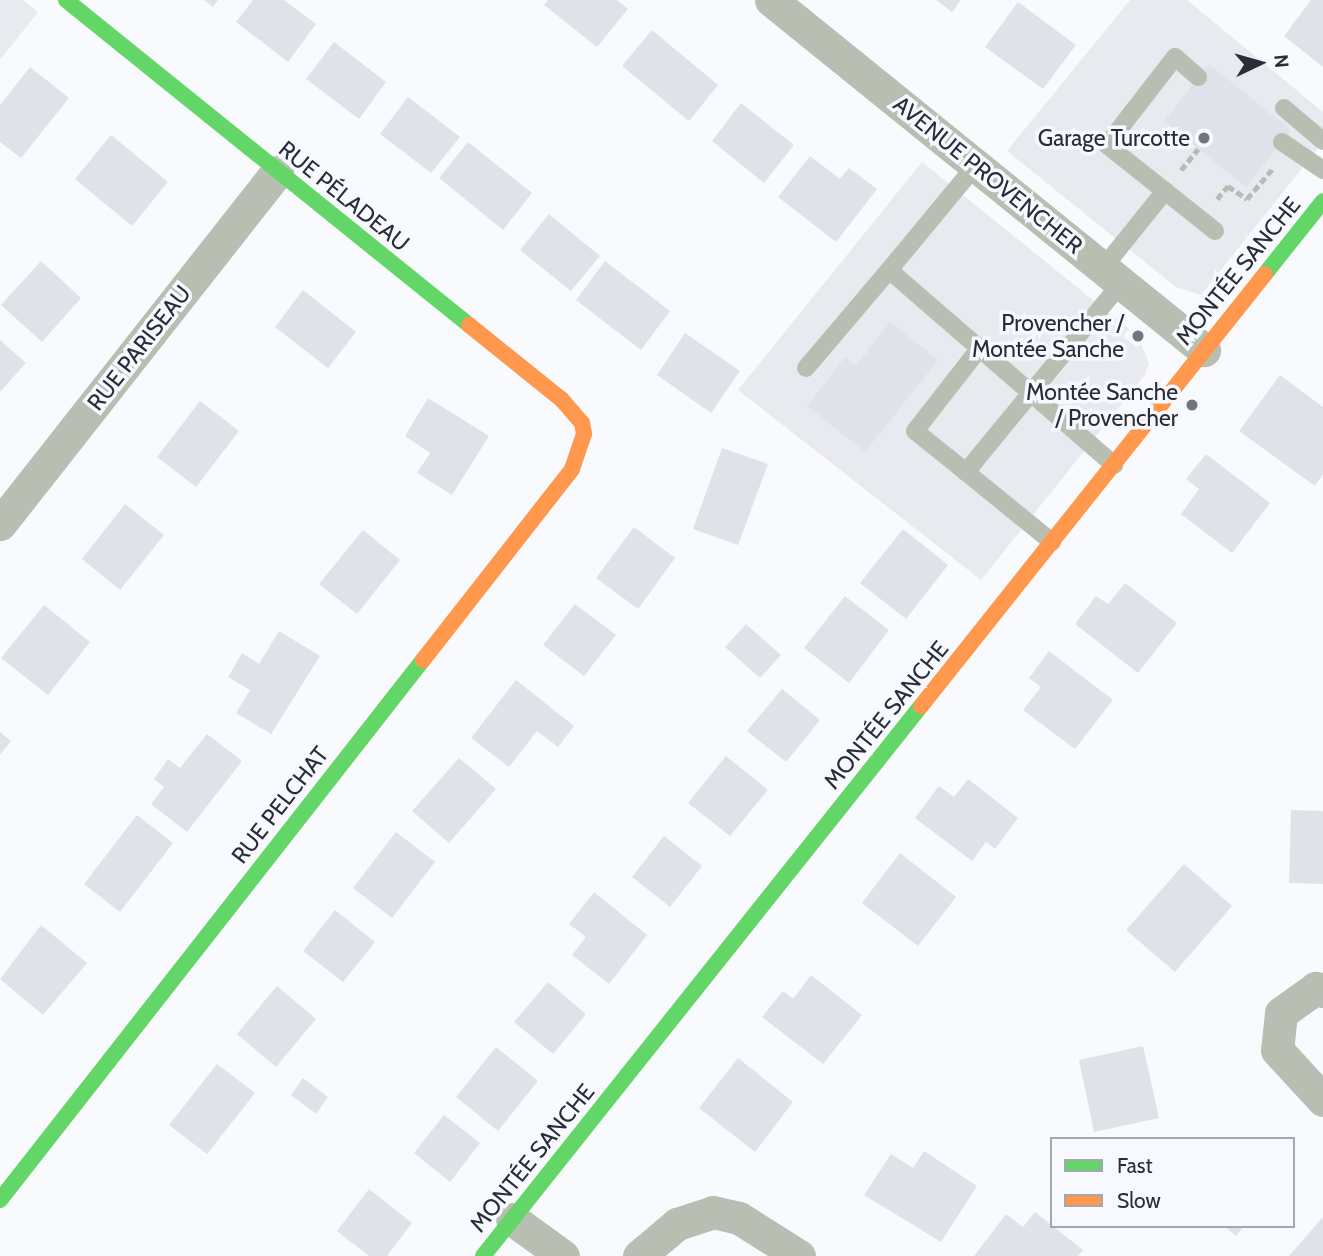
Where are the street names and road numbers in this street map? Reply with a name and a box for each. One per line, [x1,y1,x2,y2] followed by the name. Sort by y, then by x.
[888,90,1088,260] street label: AVENUE PROVENCHER
[273,135,415,257] street label: RUE PÉLADEAU
[1170,191,1306,351] street label: MONTÉE SANCHE
[82,280,196,416] street label: RUE PARISEAU
[818,635,954,795] street label: MONTÉE SANCHE
[226,741,334,869] street label: RUE PELCHAT
[464,1078,600,1238] street label: MONTÉE SANCHE

